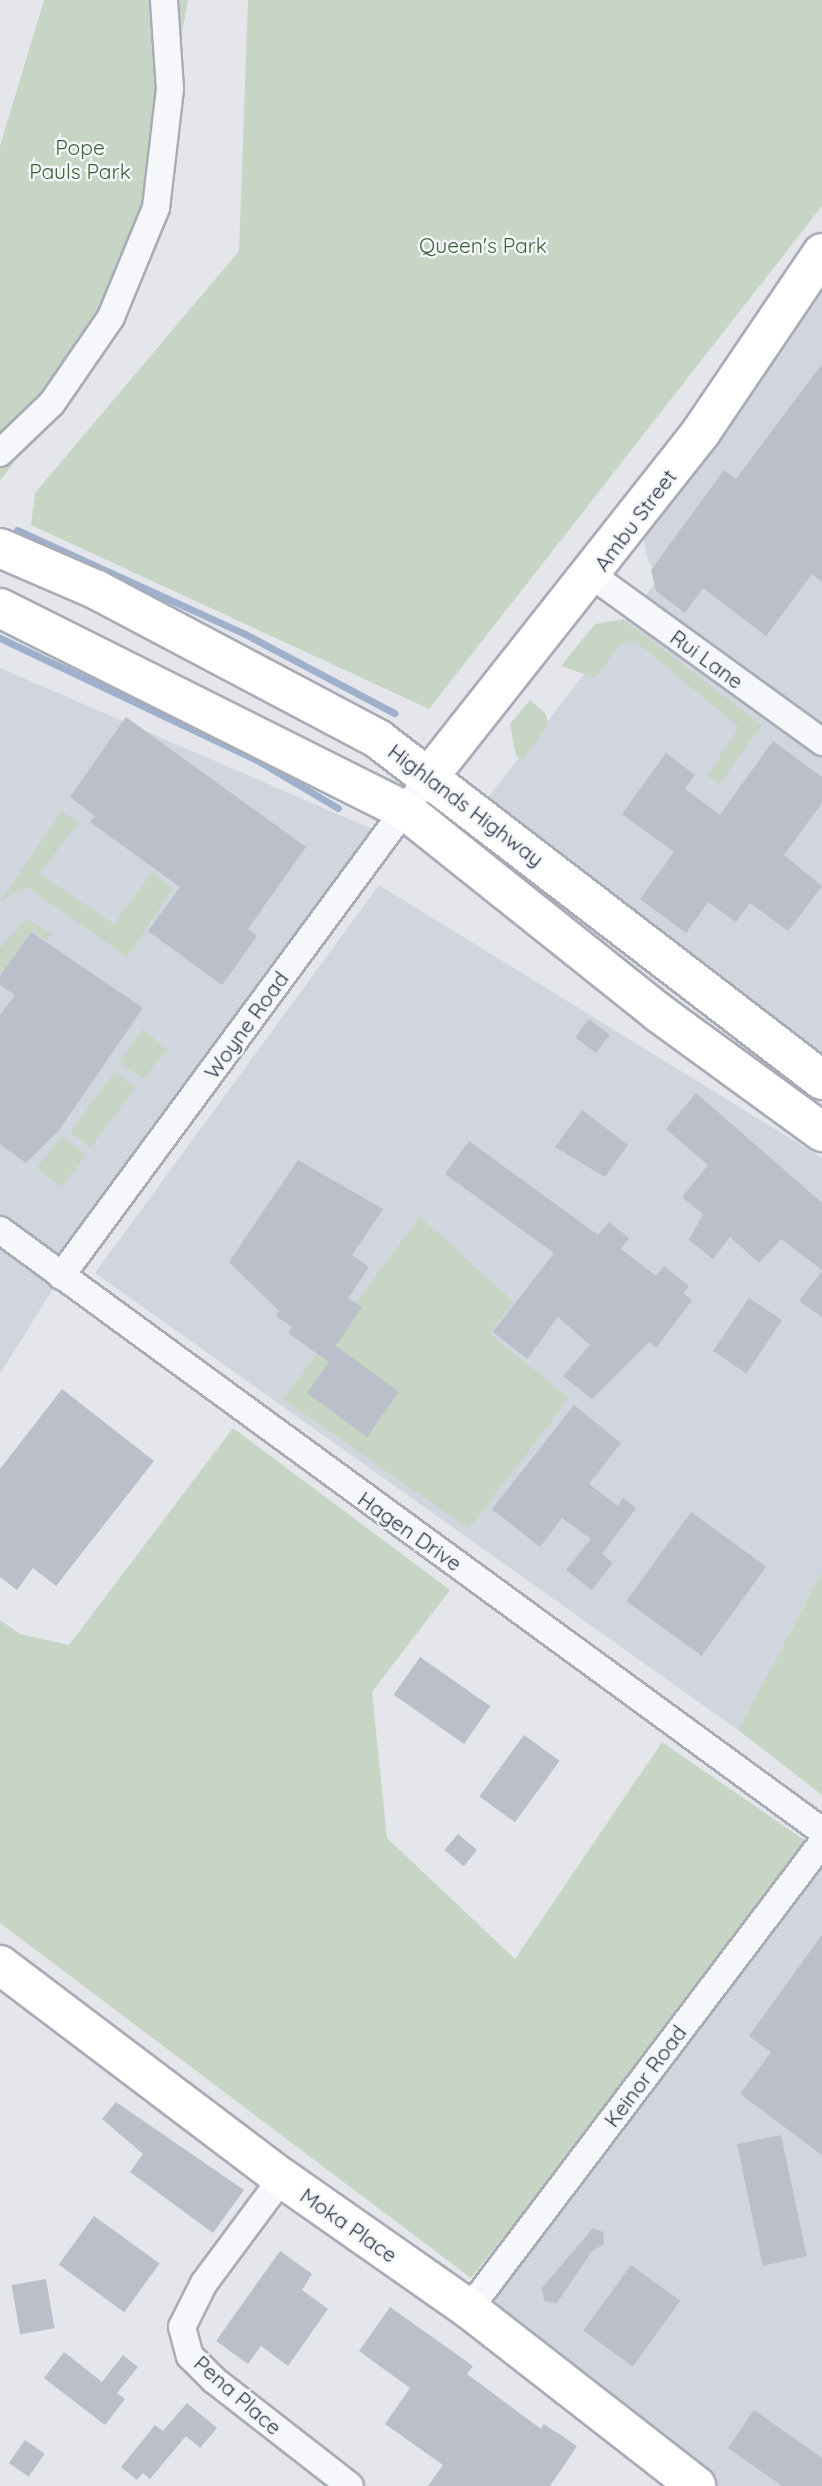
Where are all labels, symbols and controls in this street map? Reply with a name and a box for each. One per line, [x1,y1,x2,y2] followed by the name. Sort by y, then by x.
[29,134,131,184] park label: Pope Pauls Park
[419,232,547,258] park label: Queen's Park
[589,464,681,576] street label: Ambu Street
[666,624,748,694] street label: Rui Lane
[383,738,549,872] street label: Highlands Highway
[199,966,293,1084] street label: Woyne Road
[353,1486,467,1576] street label: Hagen Drive
[599,2020,691,2132] street label: Keinor Road
[296,2182,402,2268] street label: Moka Place
[189,2350,287,2440] street label: Pena Place

